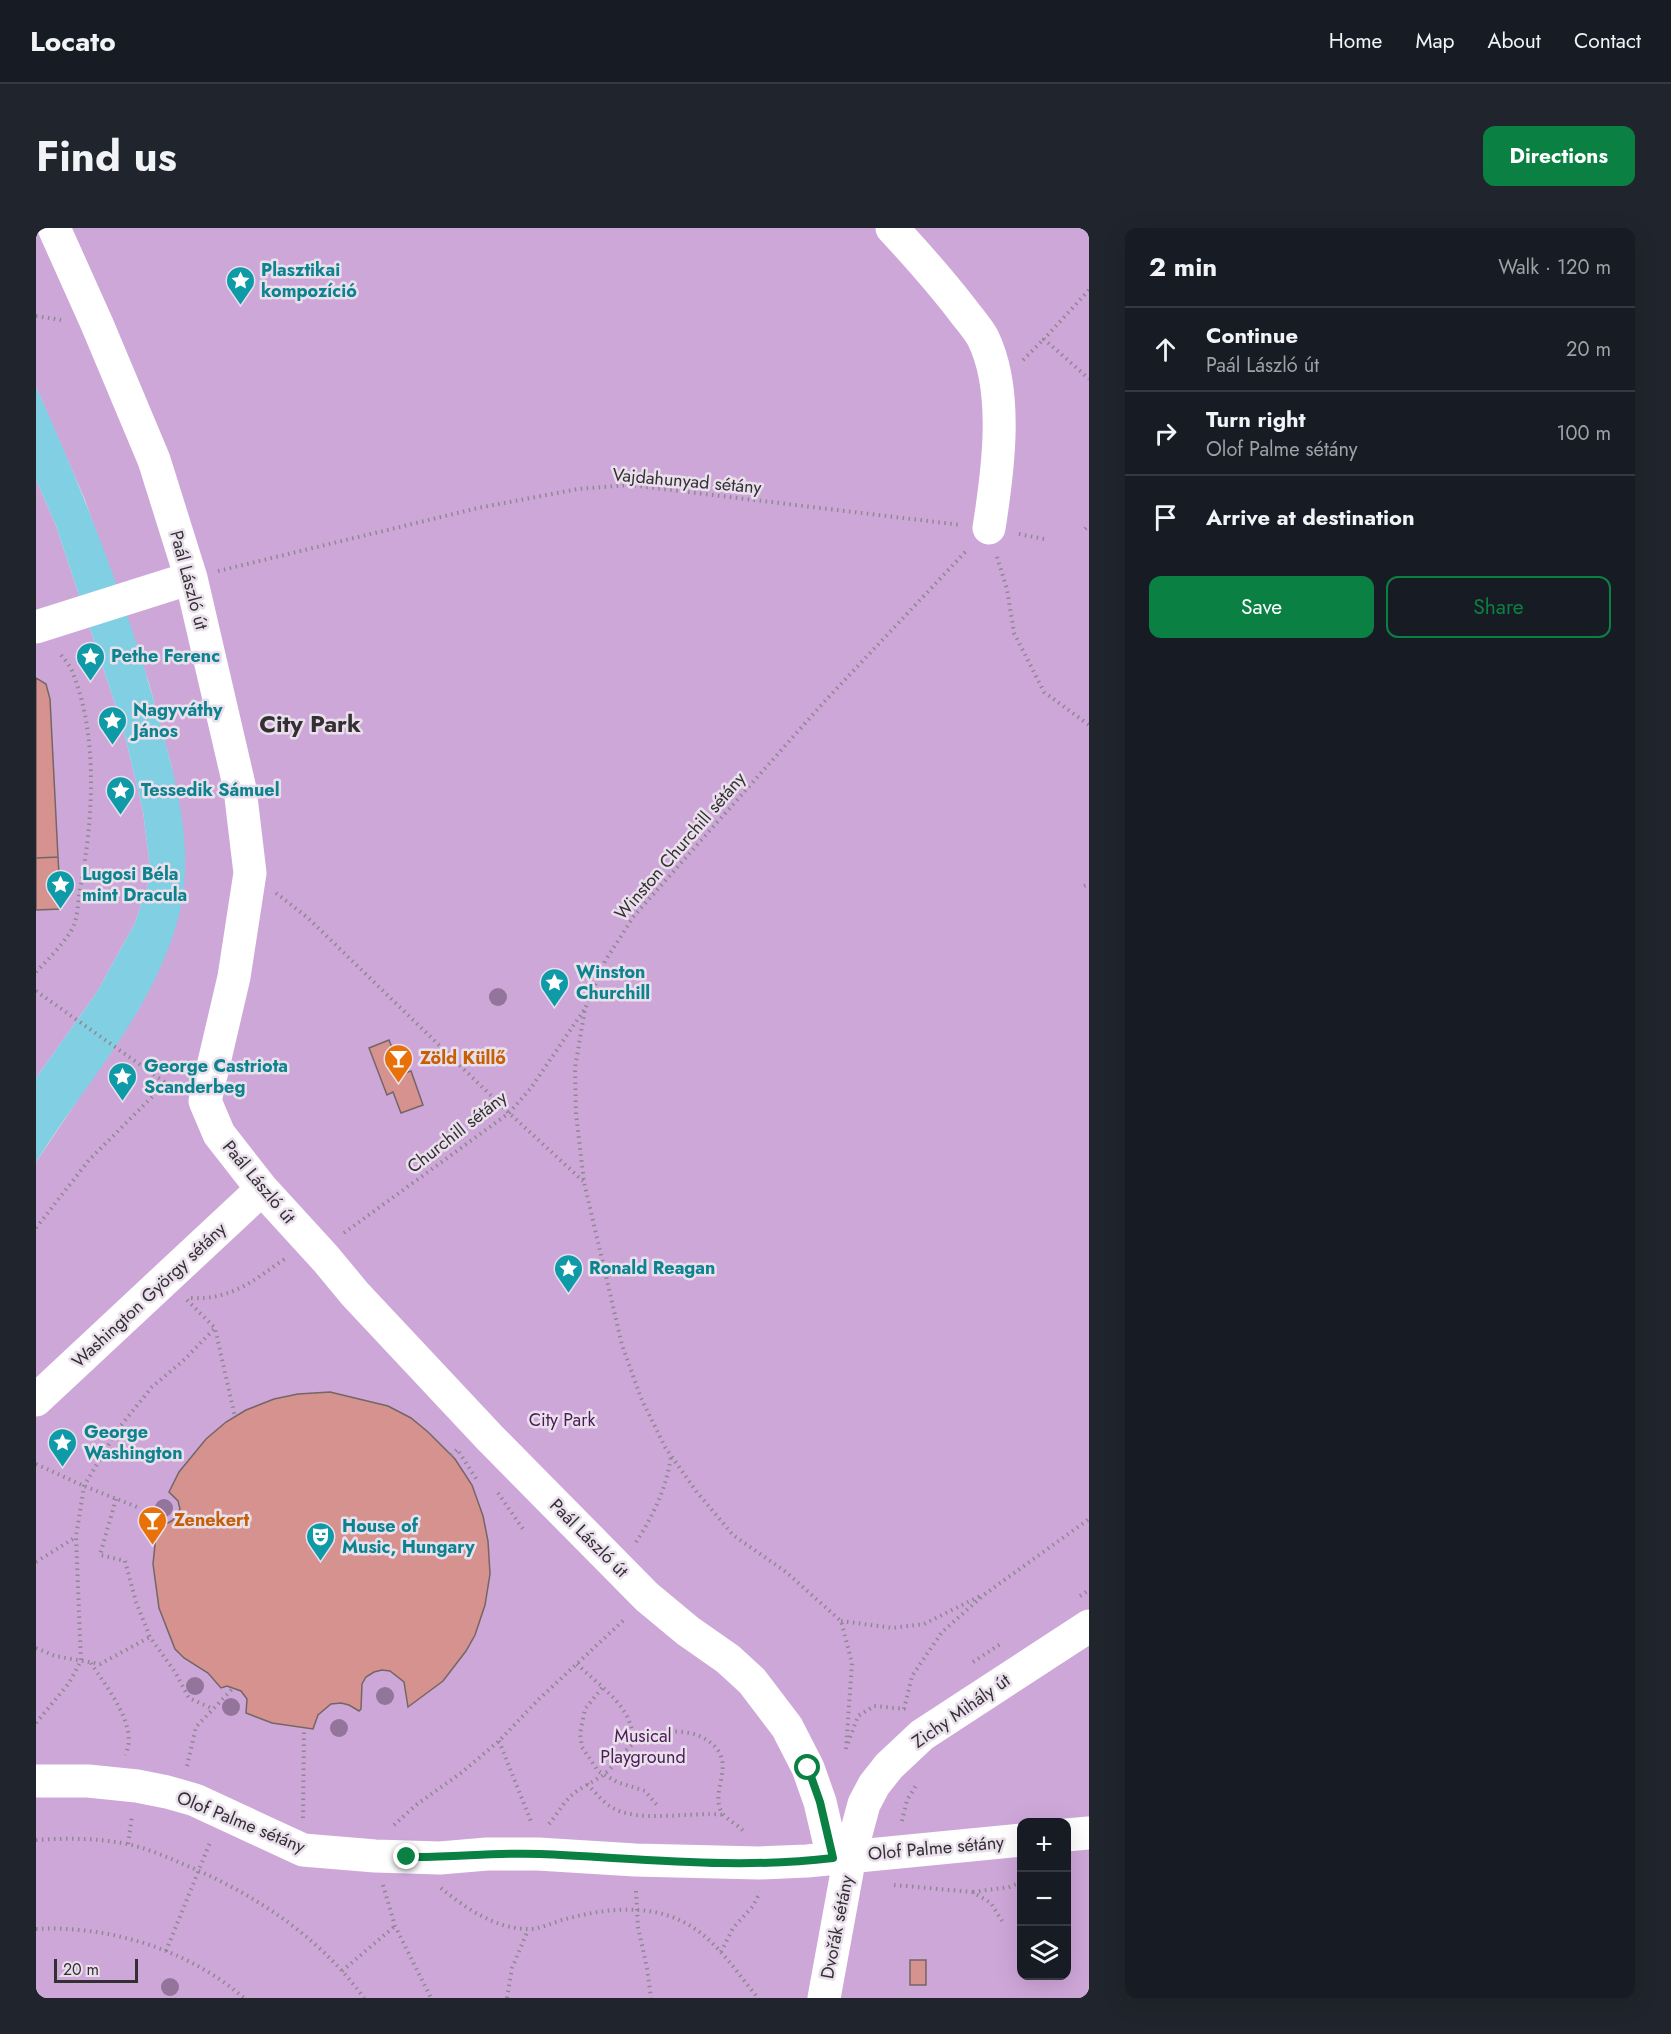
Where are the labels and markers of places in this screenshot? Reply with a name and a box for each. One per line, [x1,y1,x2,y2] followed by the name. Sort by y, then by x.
[261,257,357,304] place label: Plasztikai kompozíció
[224,264,256,306] place icon: Plasztikai kompozíció
[74,640,106,682] place icon: Pethe Ferenc
[111,643,220,669] place label: Pethe Ferenc
[130,697,223,744] place label: Nagyváthy János
[96,704,128,746] place icon: Nagyváthy János
[104,774,136,816] place icon: Tessedik Sámuel
[141,777,280,803] place label: Tessedik Sámuel
[82,861,187,908] place label: Lugosi Béla mint Dracula
[45,868,77,910] place icon: Lugosi Béla mint Dracula
[576,959,650,1006] place label: Winston Churchill
[539,966,571,1008] place icon: Winston Churchill
[383,1042,415,1084] bar icon: Zöld Küllő
[420,1045,506,1071] place label: Zöld Küllő
[144,1053,288,1100] place label: George Castriota Scanderbeg
[107,1060,139,1102] place icon: George Castriota Scanderbeg
[552,1252,584,1294] place icon: Ronald Reagan
[589,1255,715,1281] place label: Ronald Reagan
[84,1419,183,1466] place label: George Washington
[47,1426,79,1468] place icon: George Washington
[137,1504,169,1546] bar icon: Zenekert
[174,1507,249,1533] place label: Zenekert
[342,1513,475,1560] place label: House of Music, Hungary
[305,1520,337,1562] theatre icon: House of Music, Hungary

